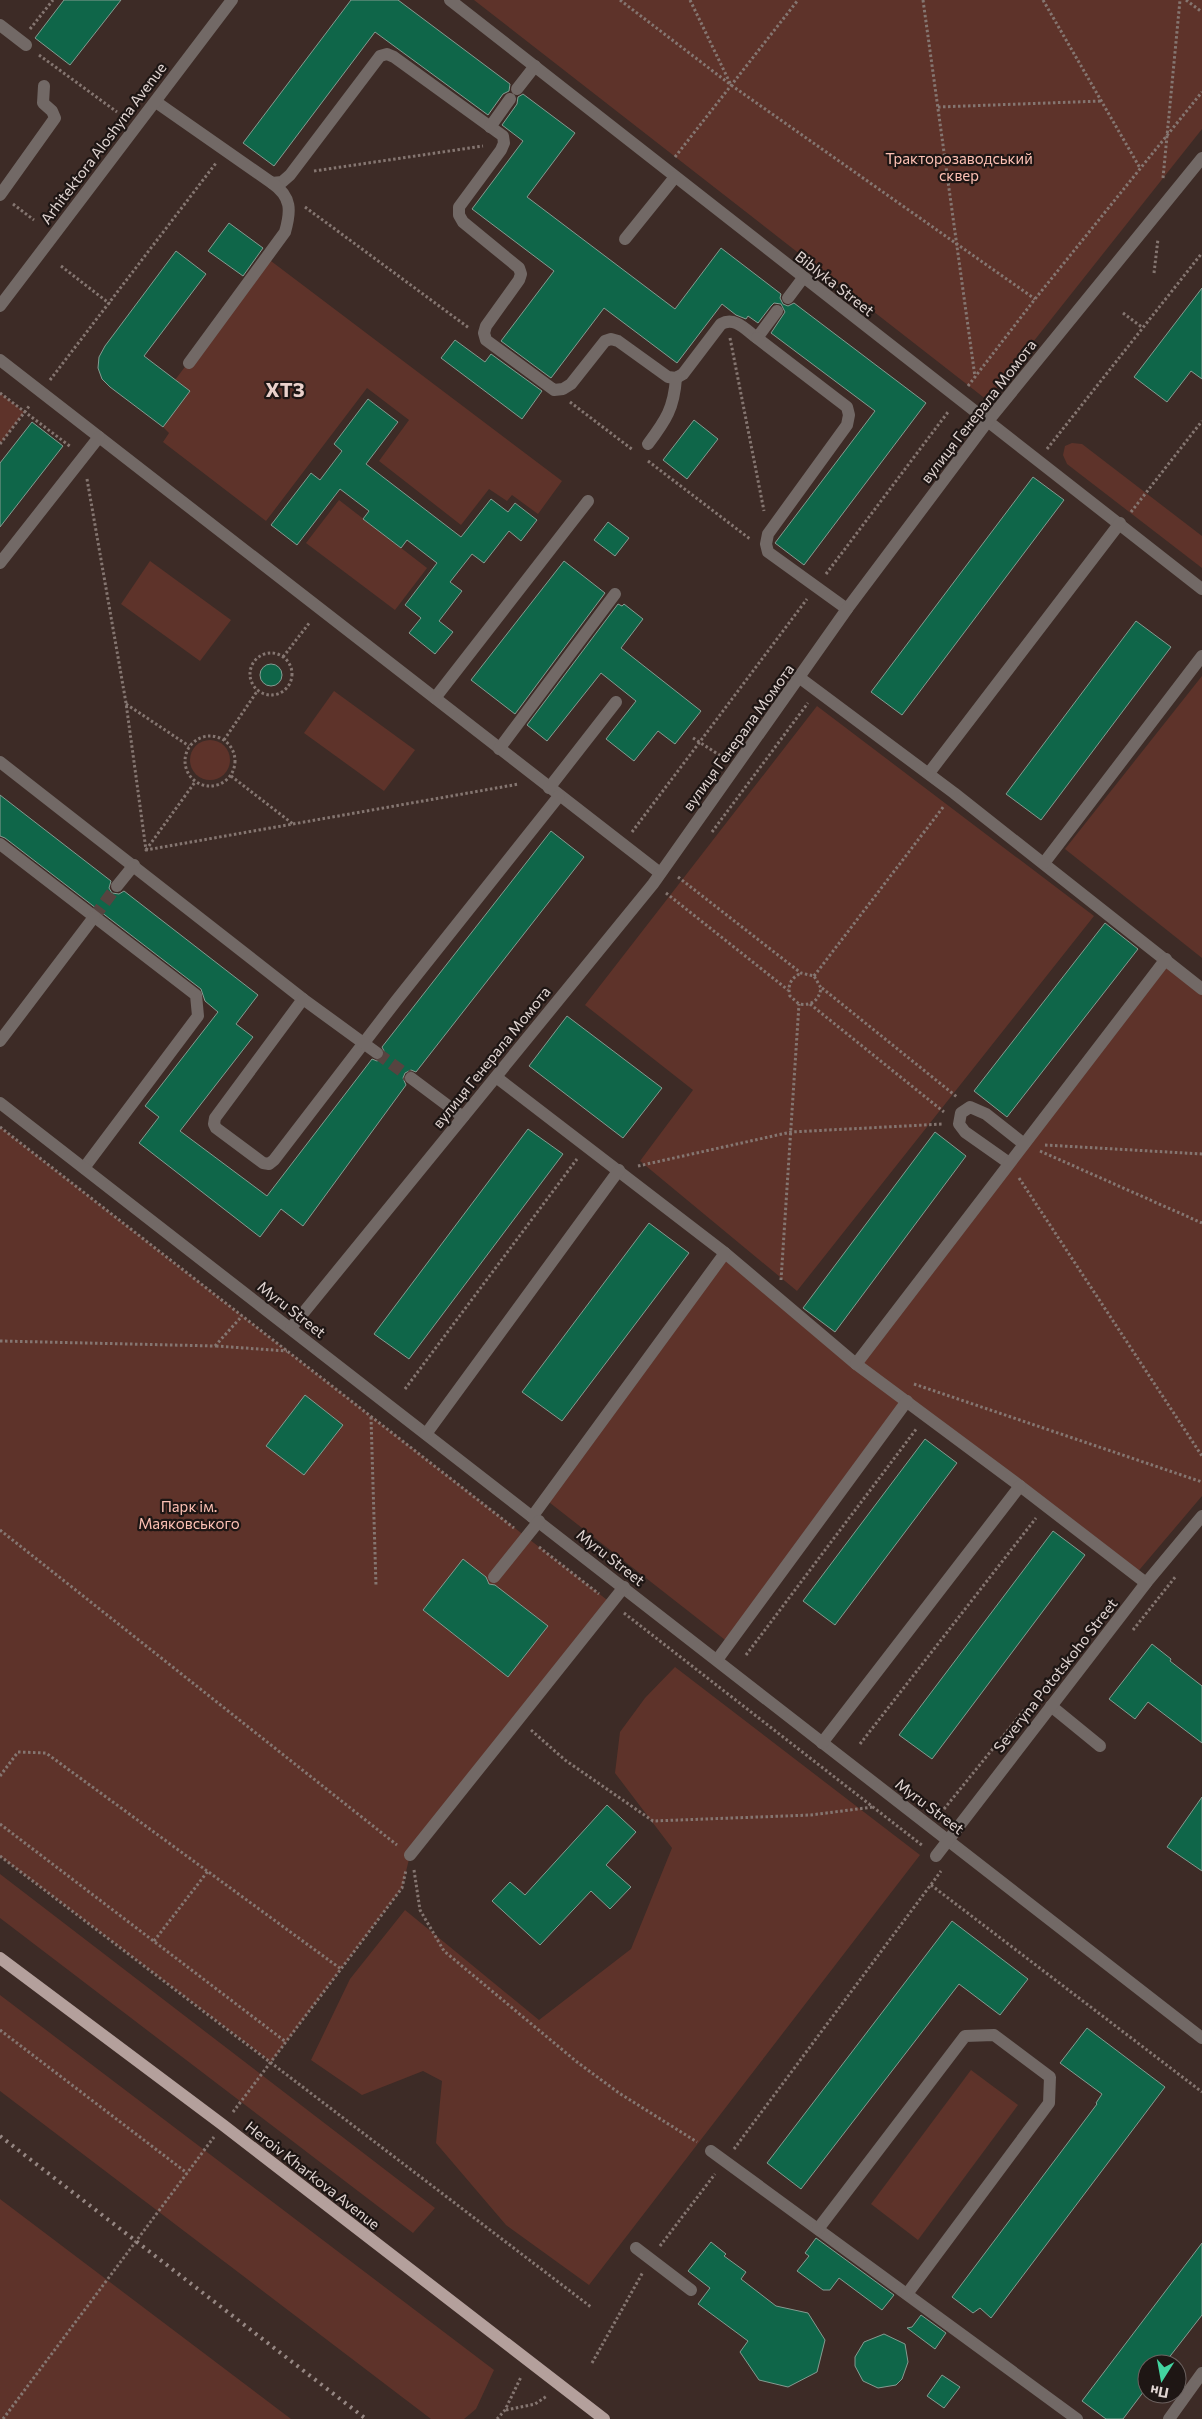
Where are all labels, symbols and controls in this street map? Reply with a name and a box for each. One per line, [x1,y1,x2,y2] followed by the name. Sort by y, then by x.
[36,59,170,227] street label: Arhitektora Aloshyna Avenue
[885,149,1033,184] park label: Тракторозаводський сквер
[792,247,878,319] street label: Biblyka Street
[916,336,1040,486] street label: вулиця Генерала Момота
[266,377,305,401] district label: ХТЗ
[679,660,797,814] street label: вулиця Генерала Момота
[428,983,554,1131] street label: вулиця Генерала Момота
[254,1277,330,1341] street label: Myru Street
[138,1497,240,1532] park label: Парк ім. Маяковського
[573,1525,649,1589] street label: Myru Street
[989,1594,1121,1756] street label: Severyna Pototskoho Street
[892,1774,968,1838] street label: Myru Street
[242,2117,384,2233] street label: Heroiv Kharkova Avenue
[1137,2354,1187,2404] north arrow
[1149,2382,1170,2402] text: Пн

